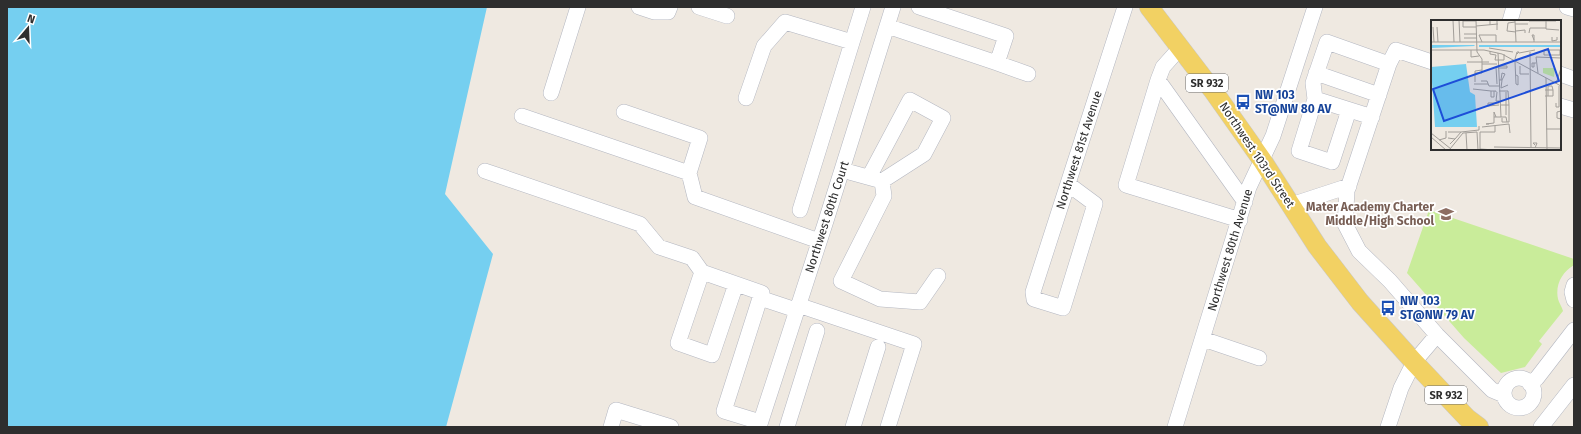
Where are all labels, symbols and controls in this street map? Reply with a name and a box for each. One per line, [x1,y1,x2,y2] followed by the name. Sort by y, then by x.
[8,8,48,48] north arrow
[26,12,37,26] text: N
[1431,20,1561,150] inset map
[1186,74,1228,92] road number: SR 932
[1255,88,1332,116] place label: NW 103 ST@NW 80 AV
[1053,89,1105,211] street label: Northwest 81st Avenue
[1234,93,1252,111] bus stop icon: NW 103 ST@NW 80 AV
[1216,100,1298,211] street label: Northwest 103rd Street
[802,159,852,275] street label: Northwest 80th Court
[1205,187,1255,313] street label: Northwest 80th Avenue
[1306,200,1434,228] place label: Mater Academy Charter Middle/High School
[1437,205,1455,223] school or university icon: Mater Academy Charter Middle/High School
[1400,294,1476,322] place label: NW 103 ST@NW 79 AV
[1379,299,1397,317] bus stop icon: NW 103 ST@NW 79 AV
[1425,386,1467,404] road number: SR 932

